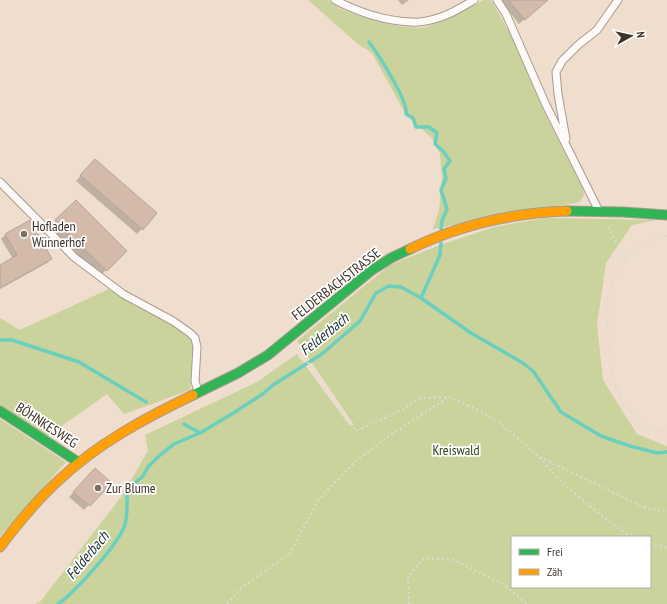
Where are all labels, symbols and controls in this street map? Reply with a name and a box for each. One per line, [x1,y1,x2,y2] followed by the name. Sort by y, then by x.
[611,16,651,56] north arrow
[634,31,648,39] text: N
[32,217,85,251] place label: Hofladen Wünnerhof
[19,229,29,239] marker: Hofladen Wünnerhof
[288,244,384,324] street label: FELDERBACHSTRASSE
[296,308,353,359] water label: Felderbach
[13,398,82,452] street label: BÖHNKESWEG
[432,441,480,459] park label: Kreiswald
[106,479,156,497] place label: Zur Blume
[93,483,103,493] marker: Zur Blume
[61,526,114,583] water label: Felderbach
[511,536,651,588] legend
[547,544,563,559] text: Frei
[547,564,562,579] text: Zäh

